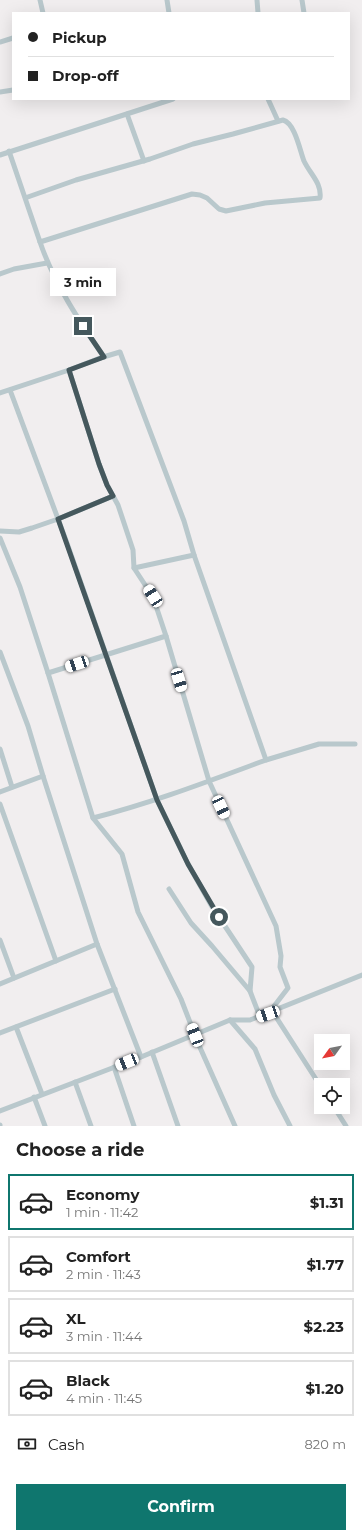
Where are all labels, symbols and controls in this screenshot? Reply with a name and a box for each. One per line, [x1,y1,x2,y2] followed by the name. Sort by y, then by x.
[52,28,107,47] text: Pickup
[52,66,119,85] text: Drop-off
[50,268,116,296] callout: 3 min
[64,274,102,290] text: 3 min
[74,317,92,335] route end
[141,583,165,609] car
[64,655,90,673] car
[170,667,188,693] car
[210,794,232,820] car
[210,908,228,926] route start
[255,1004,281,1024] car
[185,1022,205,1048] car
[314,1034,350,1070] north arrow
[314,1034,350,1114] map controls
[114,1052,140,1072] car
[314,1078,350,1114] button: locate
[16,1139,144,1161] text: Choose a ride
[18,1184,54,1220] icon: car
[66,1185,139,1204] text: Economy
[310,1193,344,1212] text: $1.31
[66,1204,138,1220] text: 1 min · 11:42
[18,1246,54,1282] icon: car
[66,1247,131,1266] text: Comfort
[306,1255,344,1274] text: $1.77
[66,1266,141,1282] text: 2 min · 11:43
[18,1308,54,1344] icon: car
[66,1309,85,1328] text: XL
[304,1317,344,1336] text: $2.23
[66,1328,142,1344] text: 3 min · 11:44
[18,1370,54,1406] icon: car
[66,1371,110,1390] text: Black
[306,1379,344,1398] text: $1.20
[66,1390,142,1406] text: 4 min · 11:45
[16,1433,38,1455] icon: cash
[48,1435,85,1454] text: Cash
[305,1436,346,1452] text: 820 m
[16,1484,346,1530] button: Confirm

